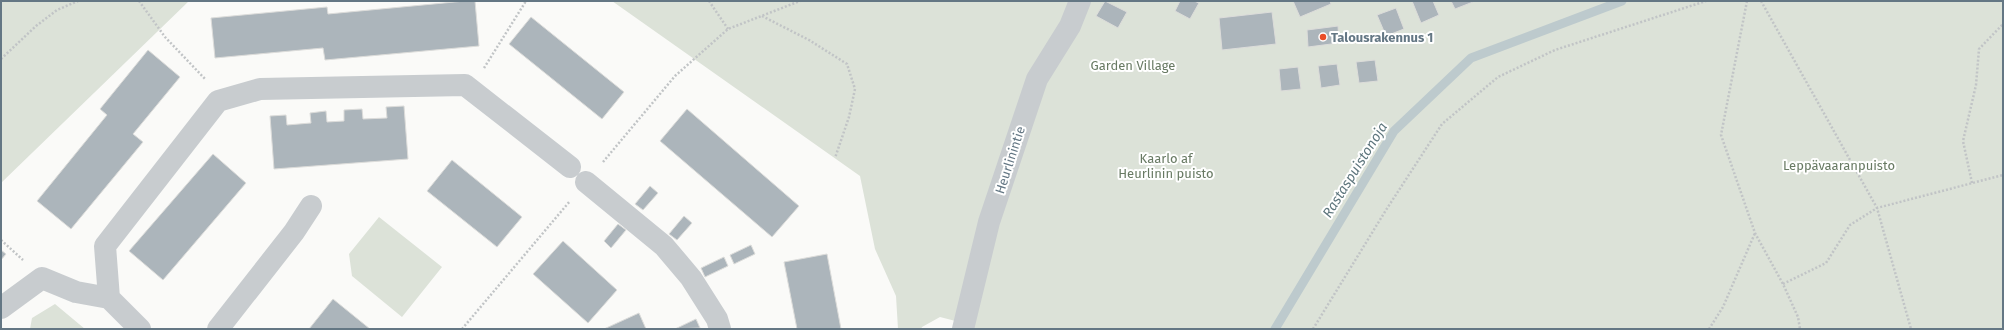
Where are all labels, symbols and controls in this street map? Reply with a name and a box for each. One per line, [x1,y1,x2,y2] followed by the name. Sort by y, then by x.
[1331,30,1433,45] place label: Talousrakennus 1
[1318,32,1328,42] marker: Talousrakennus 1
[1091,58,1175,73] park label: Garden Village
[1319,119,1391,221] water label: Rastaspuistonoja
[992,124,1028,196] street label: Heurlinintie
[1118,151,1214,181] park label: Kaarlo af Heurlinin puisto
[1783,158,1895,173] park label: Leppävaaranpuisto

